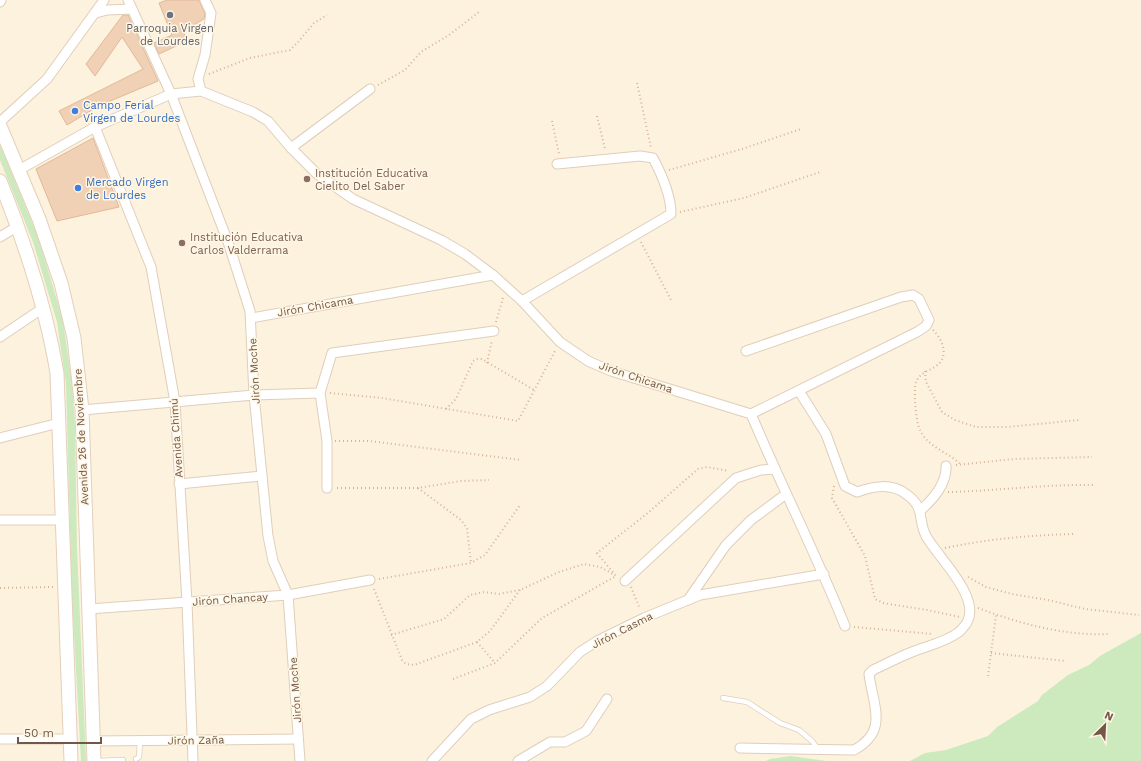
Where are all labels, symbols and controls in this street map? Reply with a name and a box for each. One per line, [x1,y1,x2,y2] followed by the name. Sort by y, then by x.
[165,10,175,20] marker: Parroquia Virgen de Lourdes
[126,22,214,48] place label: Parroquia Virgen de Lourdes
[83,99,180,125] place label: Campo Ferial Virgen de Lourdes
[70,106,80,116] marker: Campo Ferial Virgen de Lourdes
[315,167,428,193] place label: Institución Educativa Cielito Del Saber
[302,174,312,184] marker: Institución Educativa Cielito Del Saber
[86,176,169,202] place label: Mercado Virgen de Lourdes
[73,183,83,193] marker: Mercado Virgen de Lourdes
[190,231,303,257] place label: Institución Educativa Carlos Valderrama
[177,238,187,248] marker: Institución Educativa Carlos Valderrama
[276,293,354,320] street label: Jirón Chicama
[246,338,263,404] street label: Jirón Moche
[597,359,674,396] street label: Jirón Chicama
[71,368,92,506] street label: Avenida 26 de Noviembre
[167,398,186,478] street label: Avenida Chimú
[192,590,269,609] street label: Jirón Chancay
[589,609,655,651] street label: Jirón Casma
[287,657,304,723] street label: Jirón Moche
[1085,705,1125,745] north arrow
[1102,709,1115,724] text: N
[18,719,101,745] scale bar
[24,726,54,740] text: 50 m
[168,734,225,747] street label: Jirón Zaña

